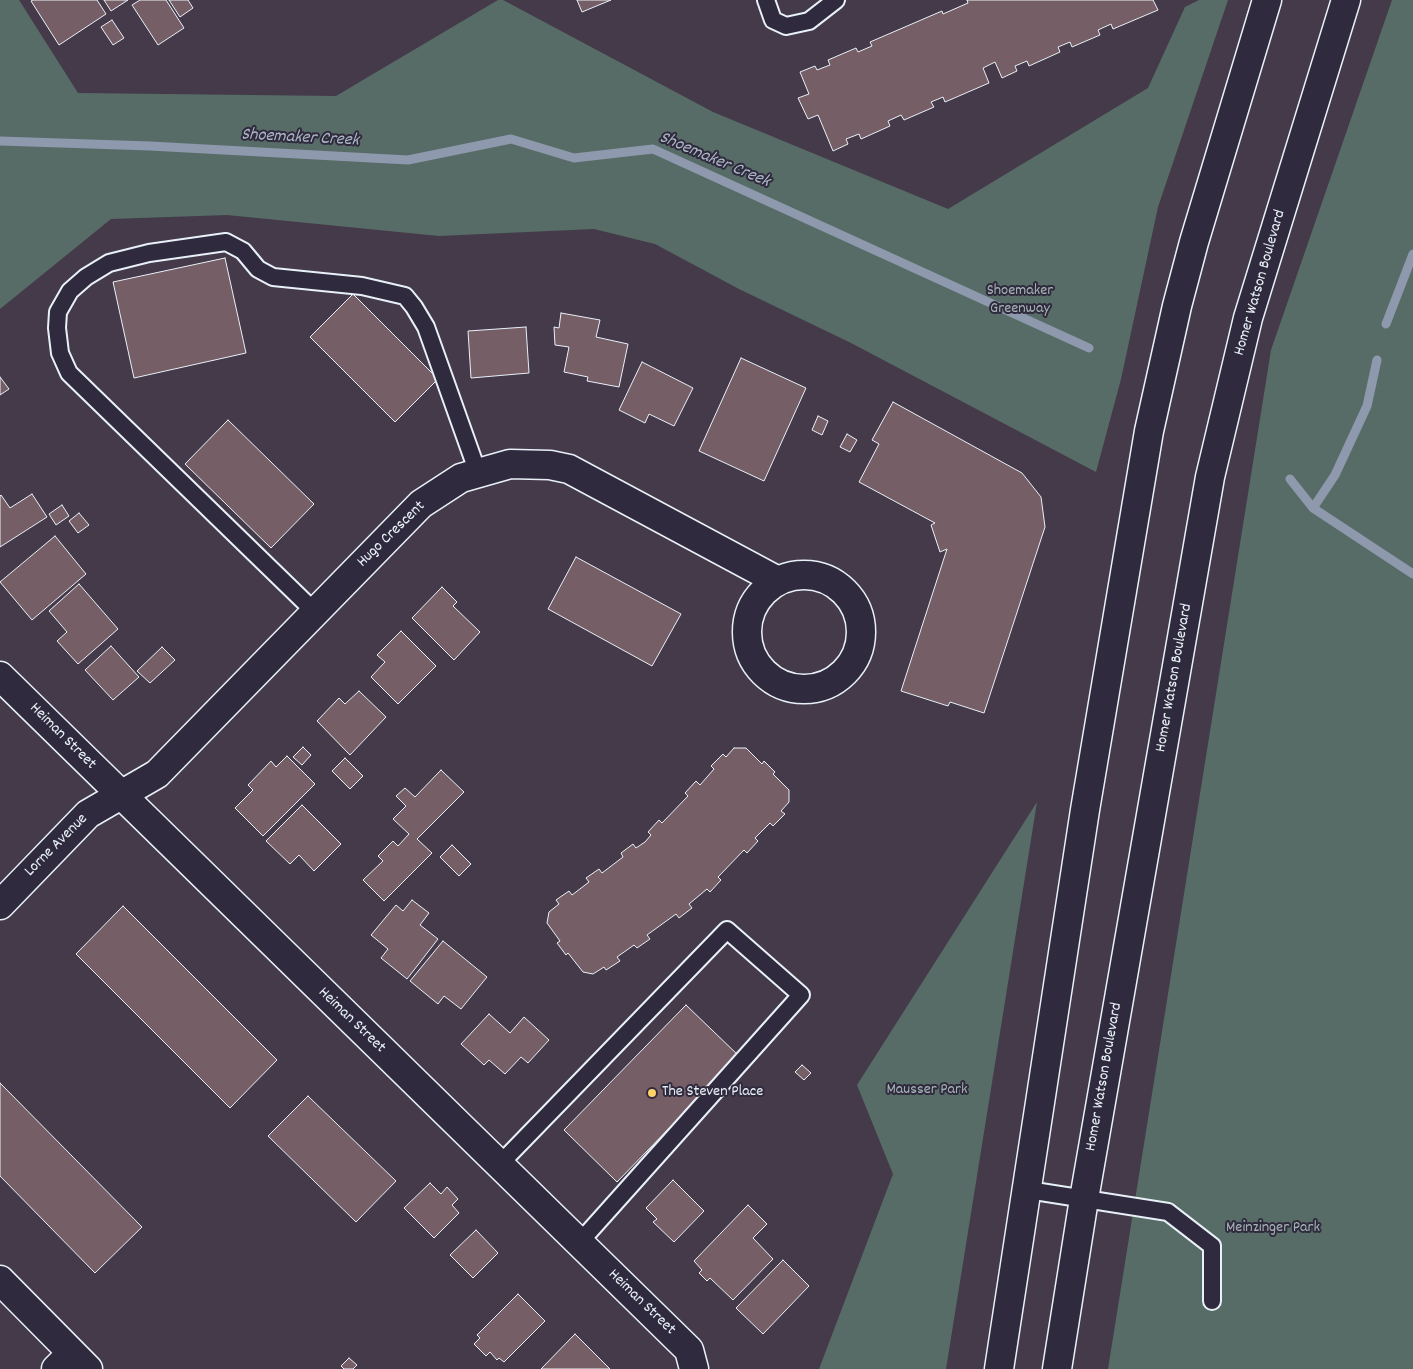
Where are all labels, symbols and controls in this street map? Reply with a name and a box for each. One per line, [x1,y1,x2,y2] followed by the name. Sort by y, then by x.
[241,125,359,153] water label: Shoemaker Creek
[656,128,772,194] water label: Shoemaker Creek
[1231,208,1291,358] street label: Homer Watson Boulevard
[987,282,1053,320] park label: Shoemaker Greenway
[354,498,430,572] street label: Hugo Crescent
[1152,602,1198,754] street label: Homer Watson Boulevard
[25,700,99,774] street label: Heiman Street
[21,810,93,882] street label: Lorne Avenue
[313,984,389,1058] street label: Heiman Street
[1082,1001,1128,1153] street label: Homer Watson Boulevard
[886,1081,968,1101] park label: Mausser Park
[662,1083,763,1103] place label: The Steven Place
[646,1087,658,1099] marker: The Steven Place
[1226,1219,1320,1239] park label: Meinzinger Park
[603,1266,679,1340] street label: Heiman Street

